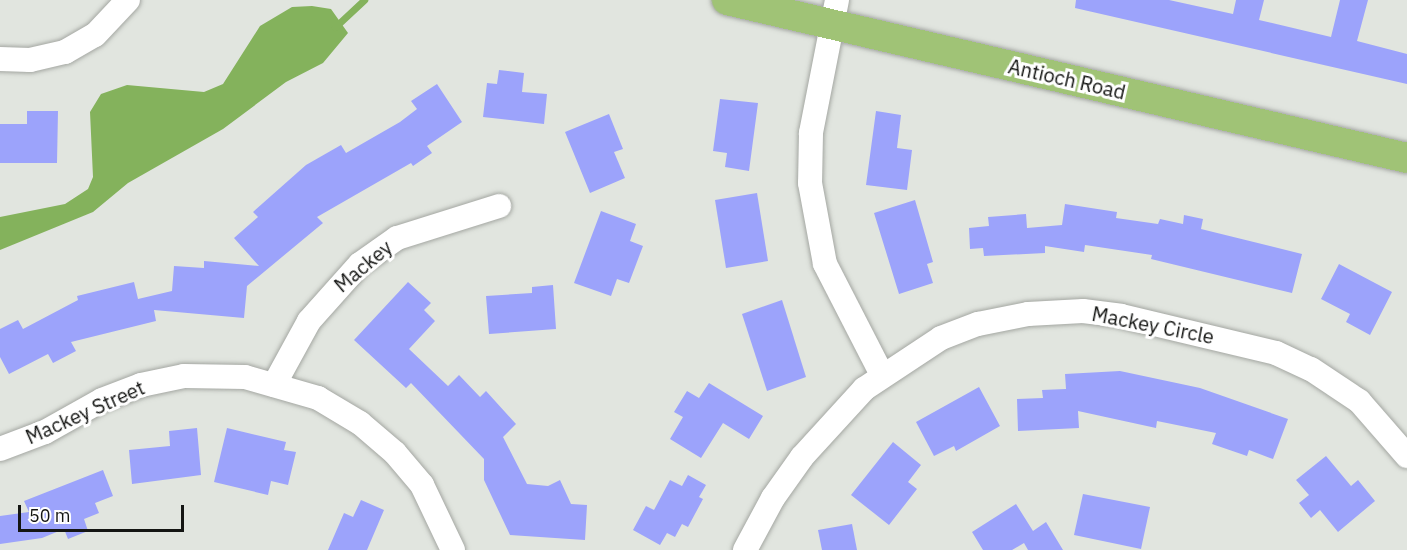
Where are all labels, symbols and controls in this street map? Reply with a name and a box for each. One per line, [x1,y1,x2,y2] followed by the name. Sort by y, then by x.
[1006,54,1128,104] street label: Antioch Road
[329,235,397,297] street label: Mackey
[1090,301,1216,349] street label: Mackey Circle
[22,375,148,449] street label: Mackey Street
[21,493,188,531] scale bar
[29,504,71,527] text: 50 m

